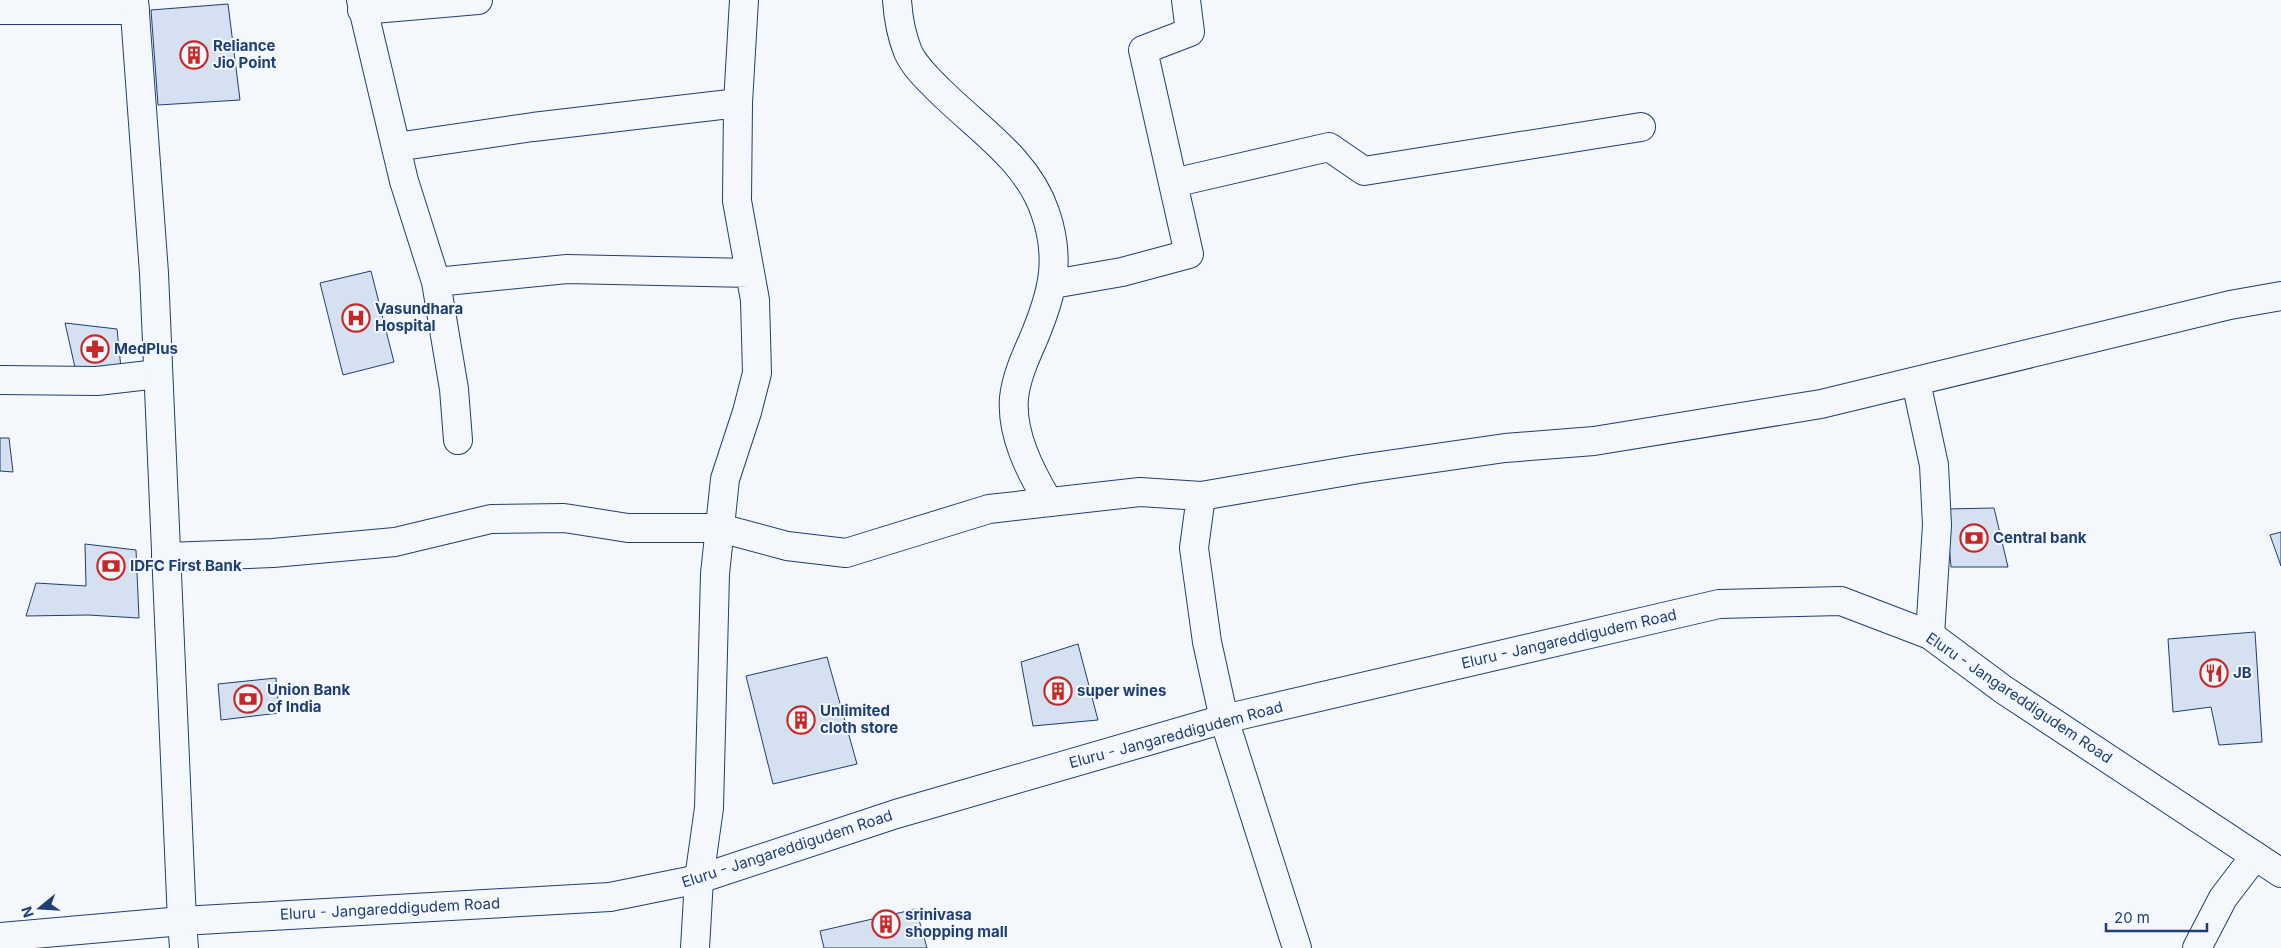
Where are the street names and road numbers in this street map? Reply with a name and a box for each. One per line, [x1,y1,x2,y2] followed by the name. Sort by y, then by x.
[1459,604,1678,673] street label: Eluru - Jangareddigudem Road
[1923,628,2116,767] street label: Eluru - Jangareddigudem Road
[1067,697,1285,772] street label: Eluru - Jangareddigudem Road
[679,805,895,892] street label: Eluru - Jangareddigudem Road
[279,893,501,924] street label: Eluru - Jangareddigudem Road

